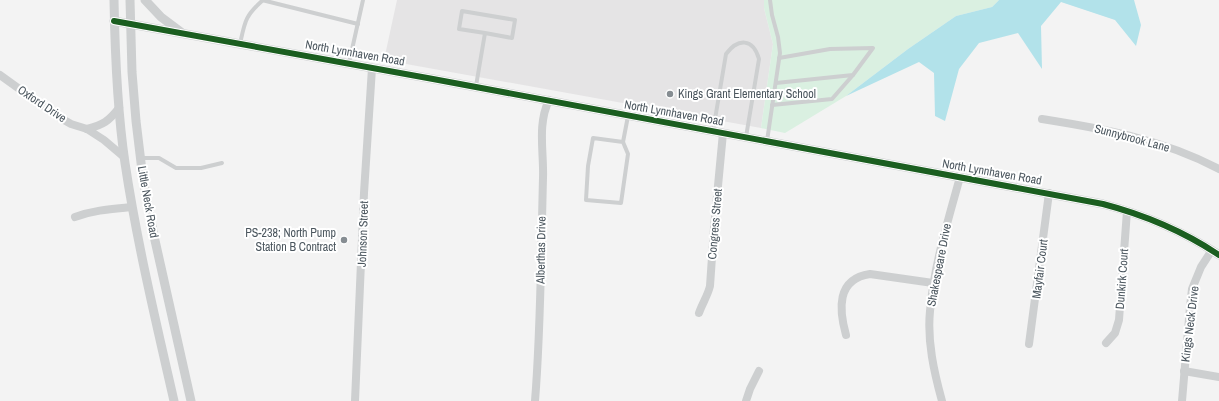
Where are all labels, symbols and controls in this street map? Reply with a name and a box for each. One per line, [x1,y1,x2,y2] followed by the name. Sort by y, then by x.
[304,36,406,70] street label: North Lynnhaven Road
[14,82,70,126] street label: Oxford Drive
[678,86,816,102] place label: Kings Grant Elementary School
[665,89,675,99] marker: Kings Grant Elementary School
[623,96,725,130] street label: North Lynnhaven Road
[1093,120,1171,156] street label: Sunnybrook Lane
[941,155,1043,189] street label: North Lynnhaven Road
[134,165,162,239] street label: Little Neck Road
[704,188,726,260] street label: Congress Street
[354,200,372,267] street label: Johnson Street
[532,216,550,285] street label: Alberthas Drive
[923,222,955,308] street label: Shakespeare Drive
[245,225,336,255] place label: PS-238; North Pump Station B Contract
[339,235,349,245] marker: PS-238; North Pump Station B Contract
[1028,238,1052,300] street label: Mayfair Court
[1112,248,1132,310] street label: Dunkirk Court
[1177,285,1203,363] street label: Kings Neck Drive

